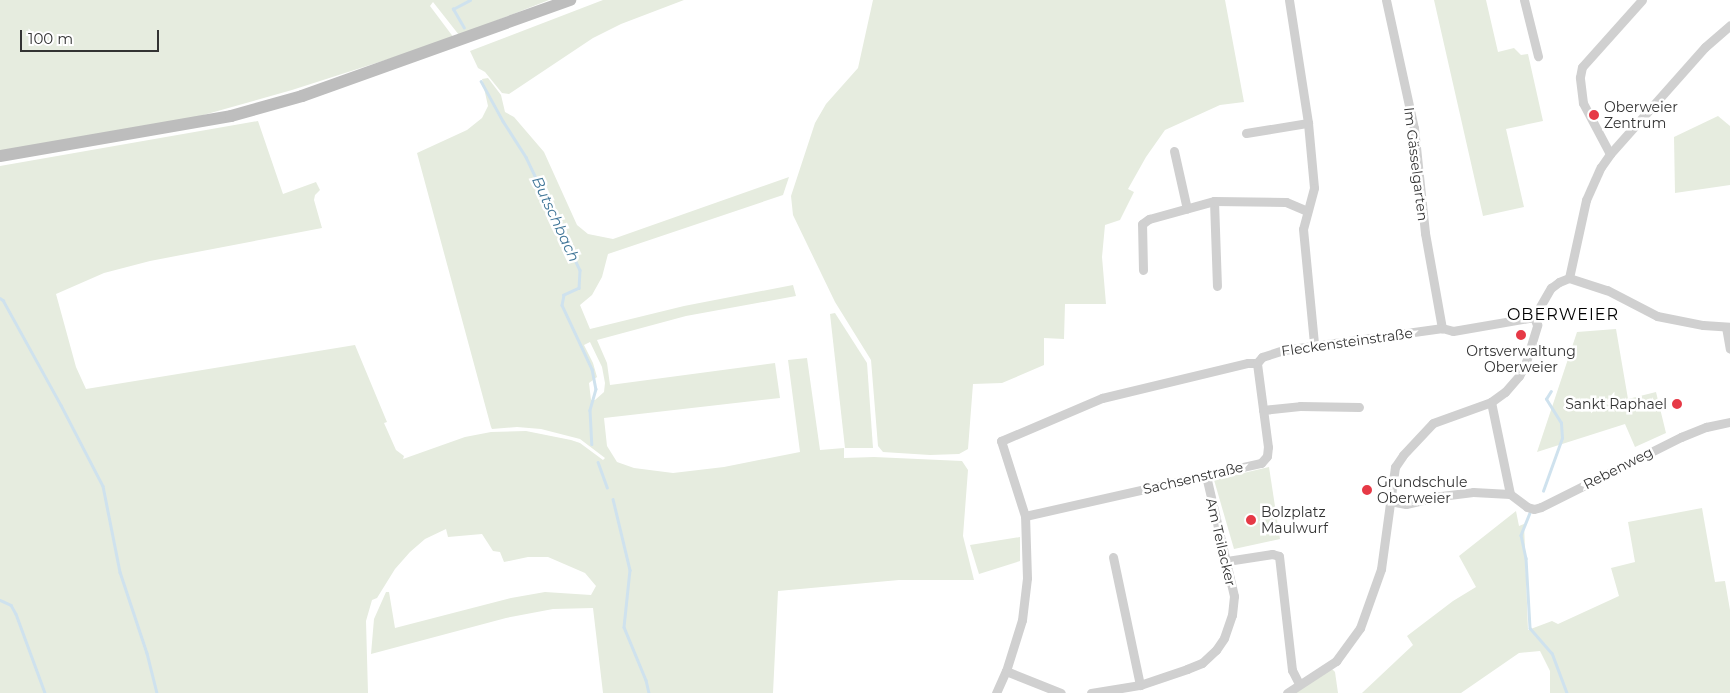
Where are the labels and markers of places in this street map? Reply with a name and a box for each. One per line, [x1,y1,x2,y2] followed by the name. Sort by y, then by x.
[1604,99,1678,132] place label: Oberweier Zentrum
[1588,109,1600,121] marker: Oberweier Zentrum
[1515,329,1527,341] marker: Ortsverwaltung Oberweier
[1466,343,1576,376] place label: Ortsverwaltung Oberweier
[1565,396,1667,412] place label: Sankt Raphael
[1671,398,1683,410] marker: Sankt Raphael
[1377,474,1467,507] place label: Grundschule Oberweier
[1361,484,1373,496] marker: Grundschule Oberweier
[1261,504,1328,536] place label: Bolzplatz Maulwurf
[1245,514,1257,526] marker: Bolzplatz Maulwurf

